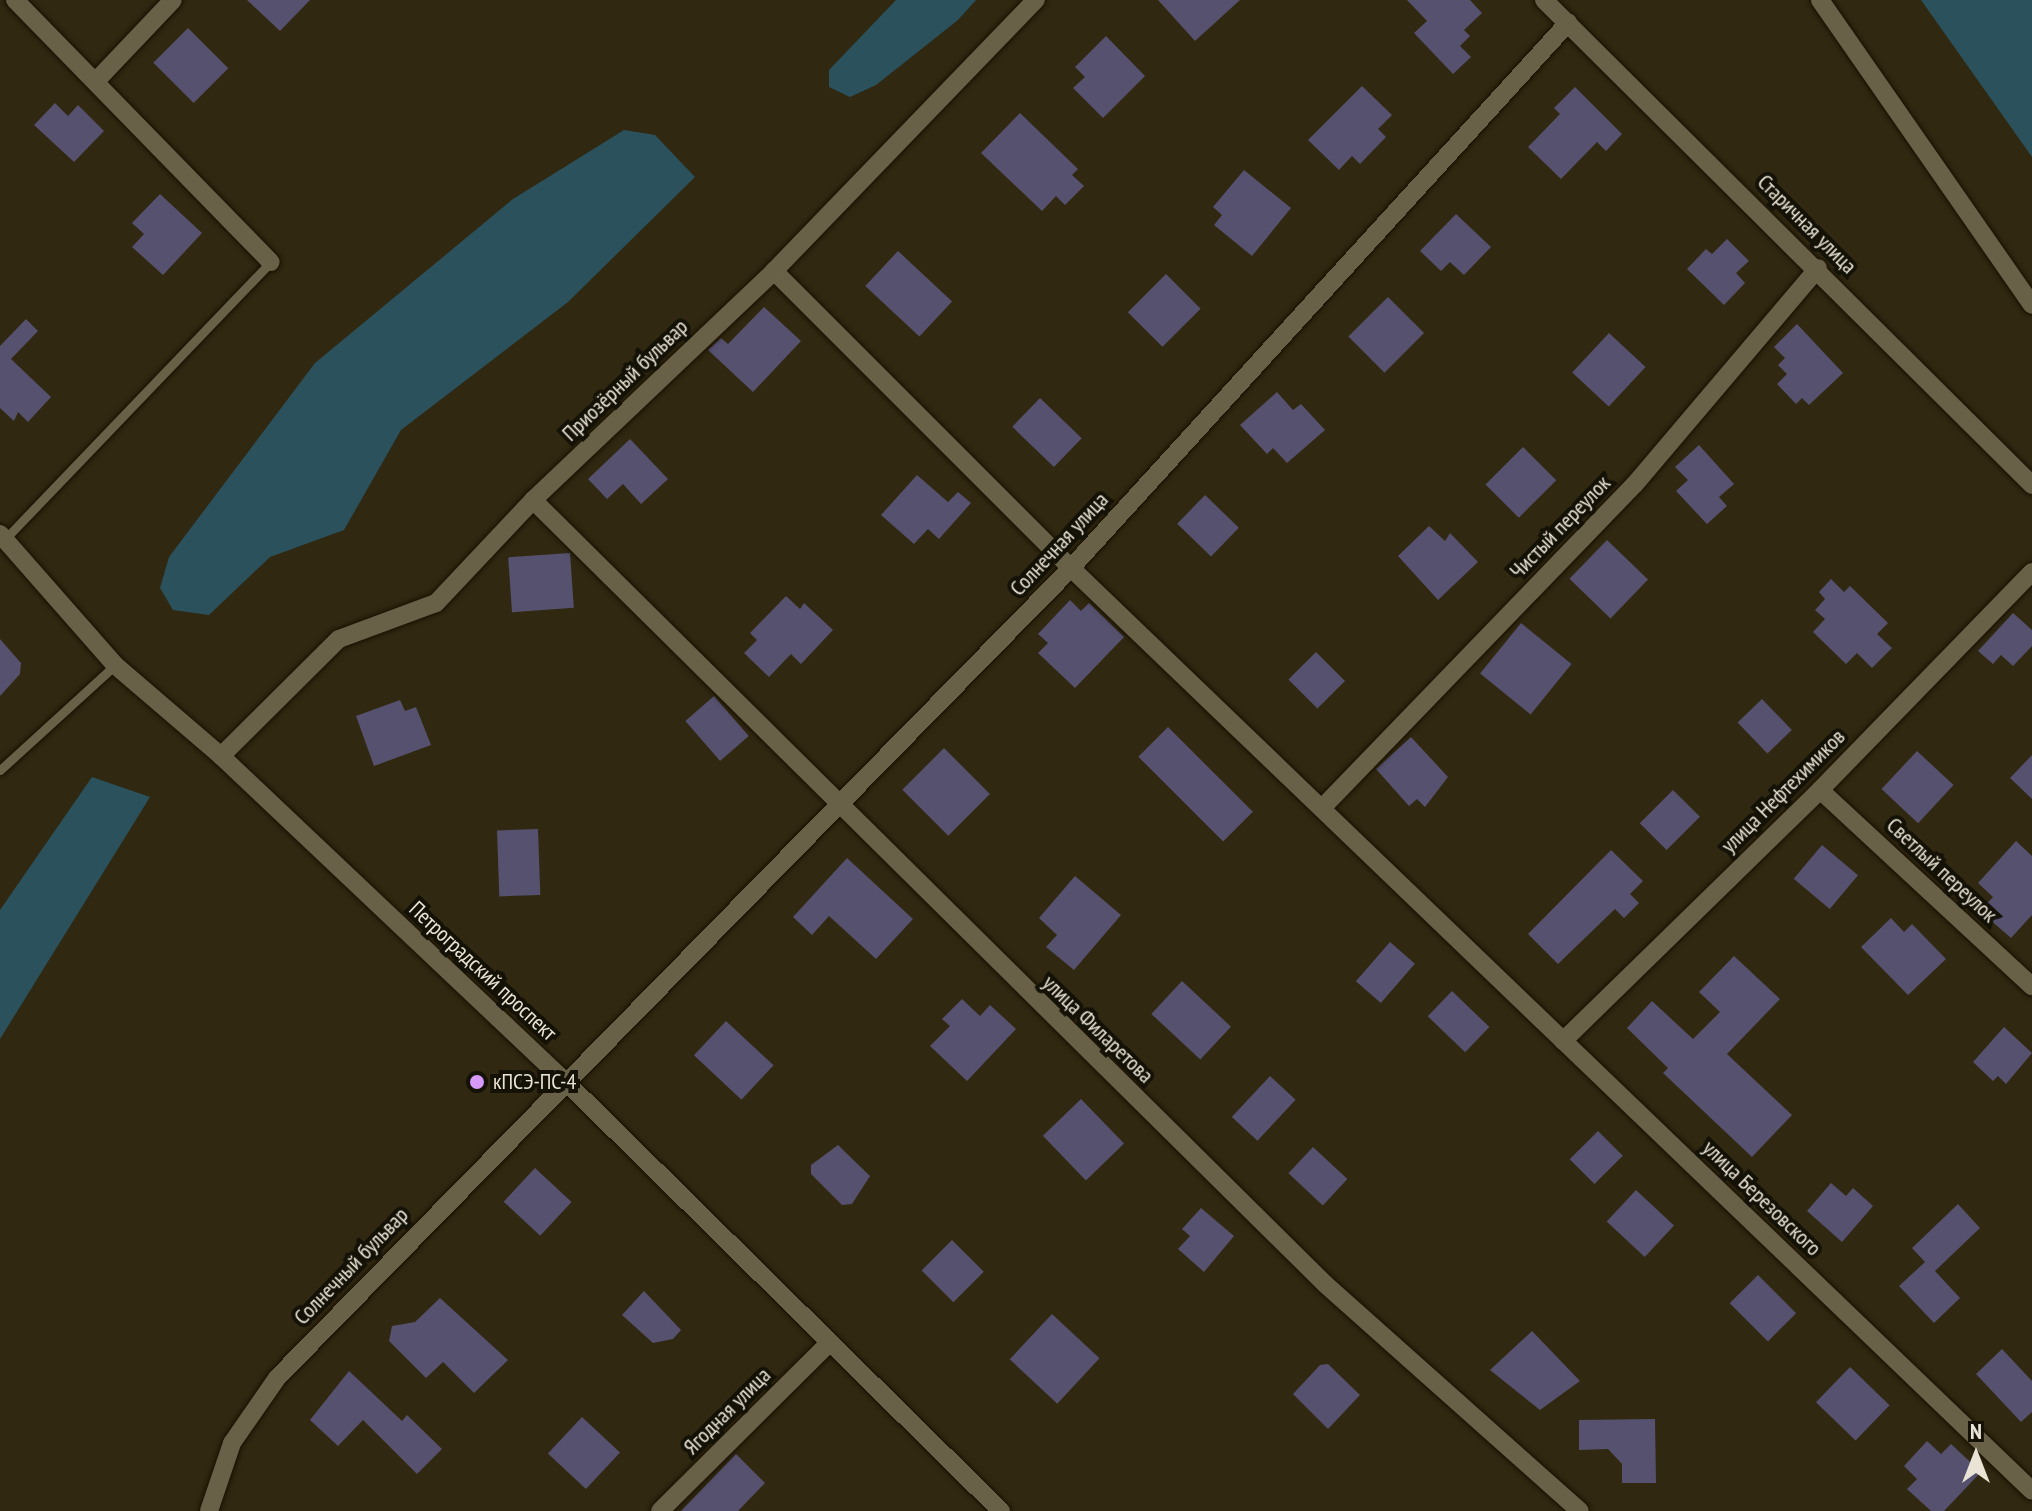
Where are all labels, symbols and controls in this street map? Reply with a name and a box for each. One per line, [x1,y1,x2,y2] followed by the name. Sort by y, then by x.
[1752,169,1862,279] street label: Старичная улица
[557,313,693,447] street label: Приозёрный бульвар
[1504,470,1616,584] street label: Чистый переулок
[1004,487,1114,601] street label: Солнечная улица
[1716,724,1850,858] street label: улица Нефтехимиков
[1881,812,2003,928] street label: Светлый переулок
[404,896,562,1046] street label: Петроградский проспект
[1037,970,1159,1088] street label: улица Филаретова
[493,1069,576,1095] place label: кПСЭ-ПС-4
[468,1073,486,1091] marker: кПСЭ-ПС-4
[1697,1135,1827,1261] street label: улица Березовского
[288,1202,414,1330] street label: Солнечный бульвар
[678,1362,776,1460] street label: Ягодная улица
[1936,1415,2016,1495] north arrow
[1970,1417,1982,1445] text: N

